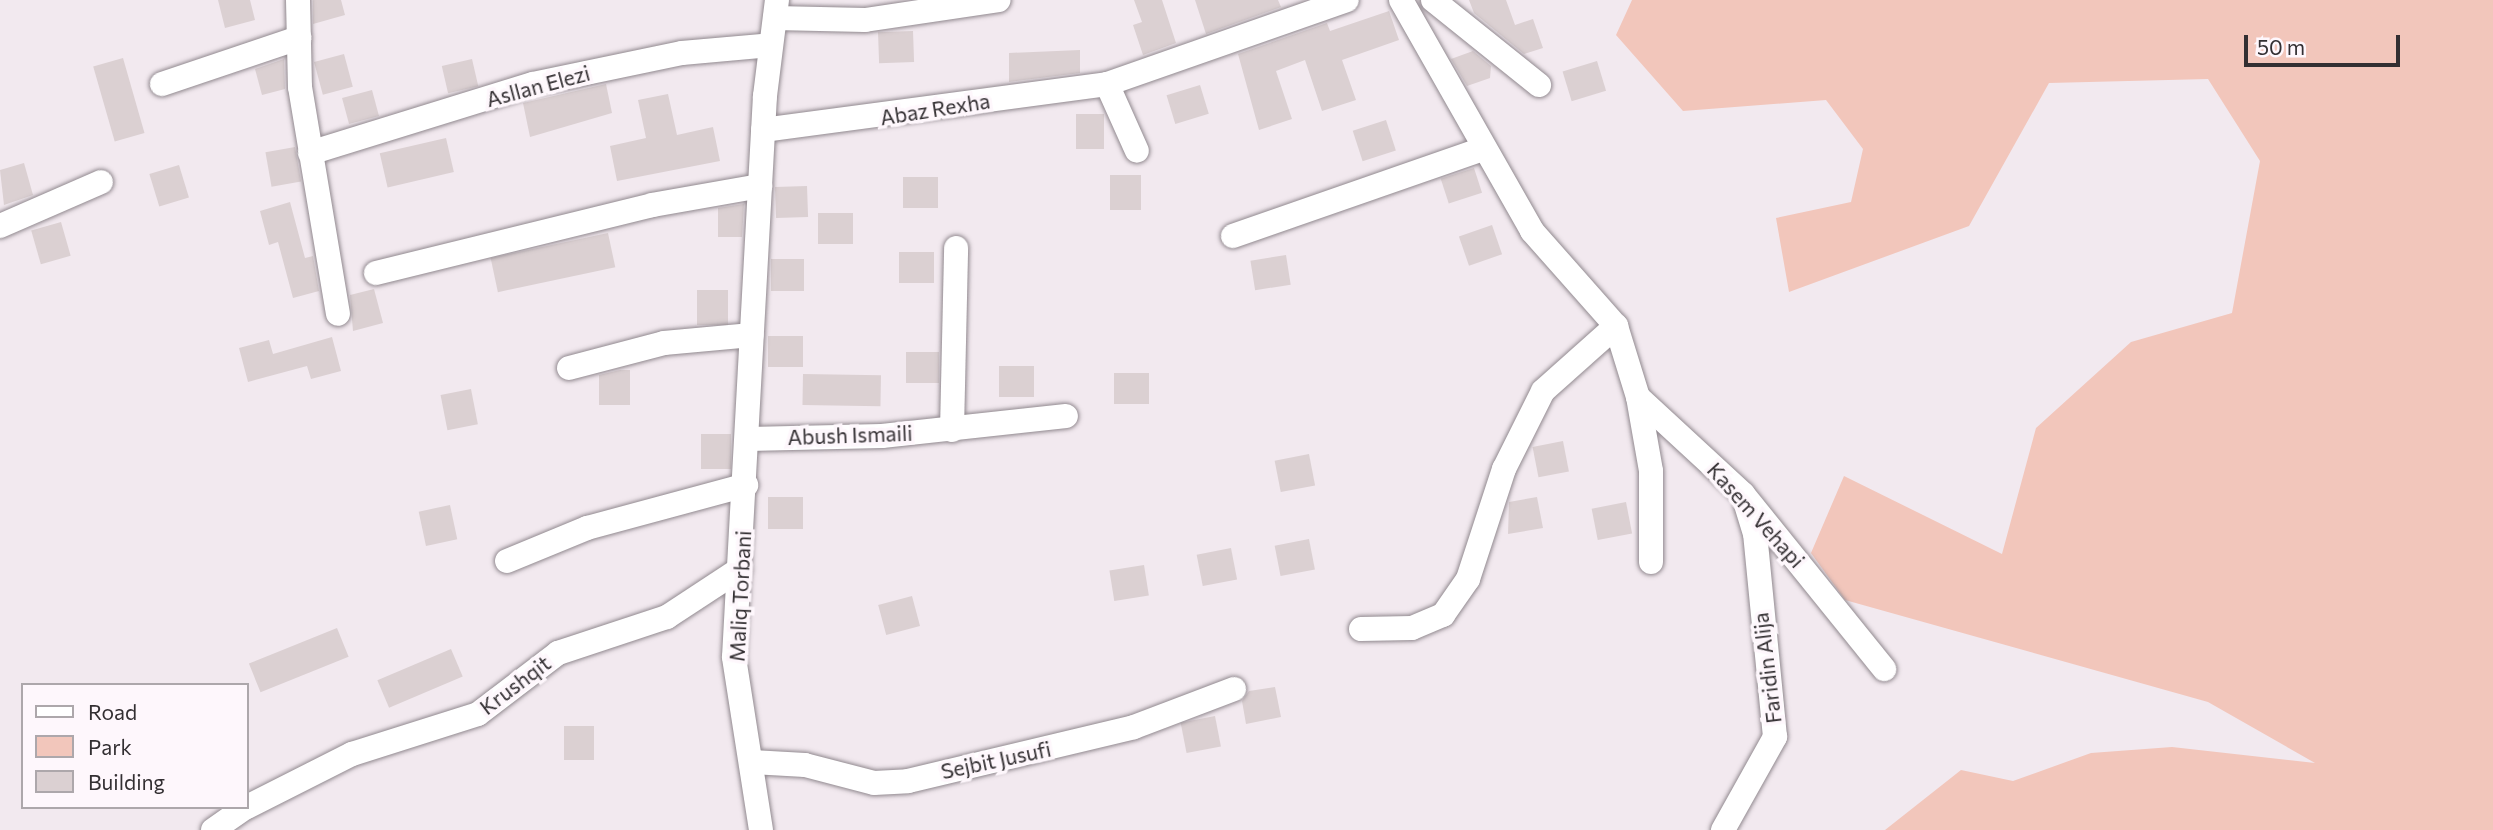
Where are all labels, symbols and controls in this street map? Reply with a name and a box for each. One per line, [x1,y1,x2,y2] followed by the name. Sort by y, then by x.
[2248,21,2404,65] scale bar
[2257,34,2305,59] text: 50 m
[483,60,593,112] street label: Asllan Elezi
[878,88,992,130] street label: Abaz Rexha
[787,420,913,450] street label: Abush Ismaili
[1702,457,1810,573] street label: Kasem Vehapi
[724,530,756,662] street label: Maliq Torbani
[1748,611,1786,725] street label: Faridin Alija
[475,650,555,720] street label: Krushqit
[21,683,248,809] legend
[88,699,137,724] text: Road
[88,734,132,759] text: Park
[939,736,1053,784] street label: Sejbit Jusufi
[88,769,165,794] text: Building

